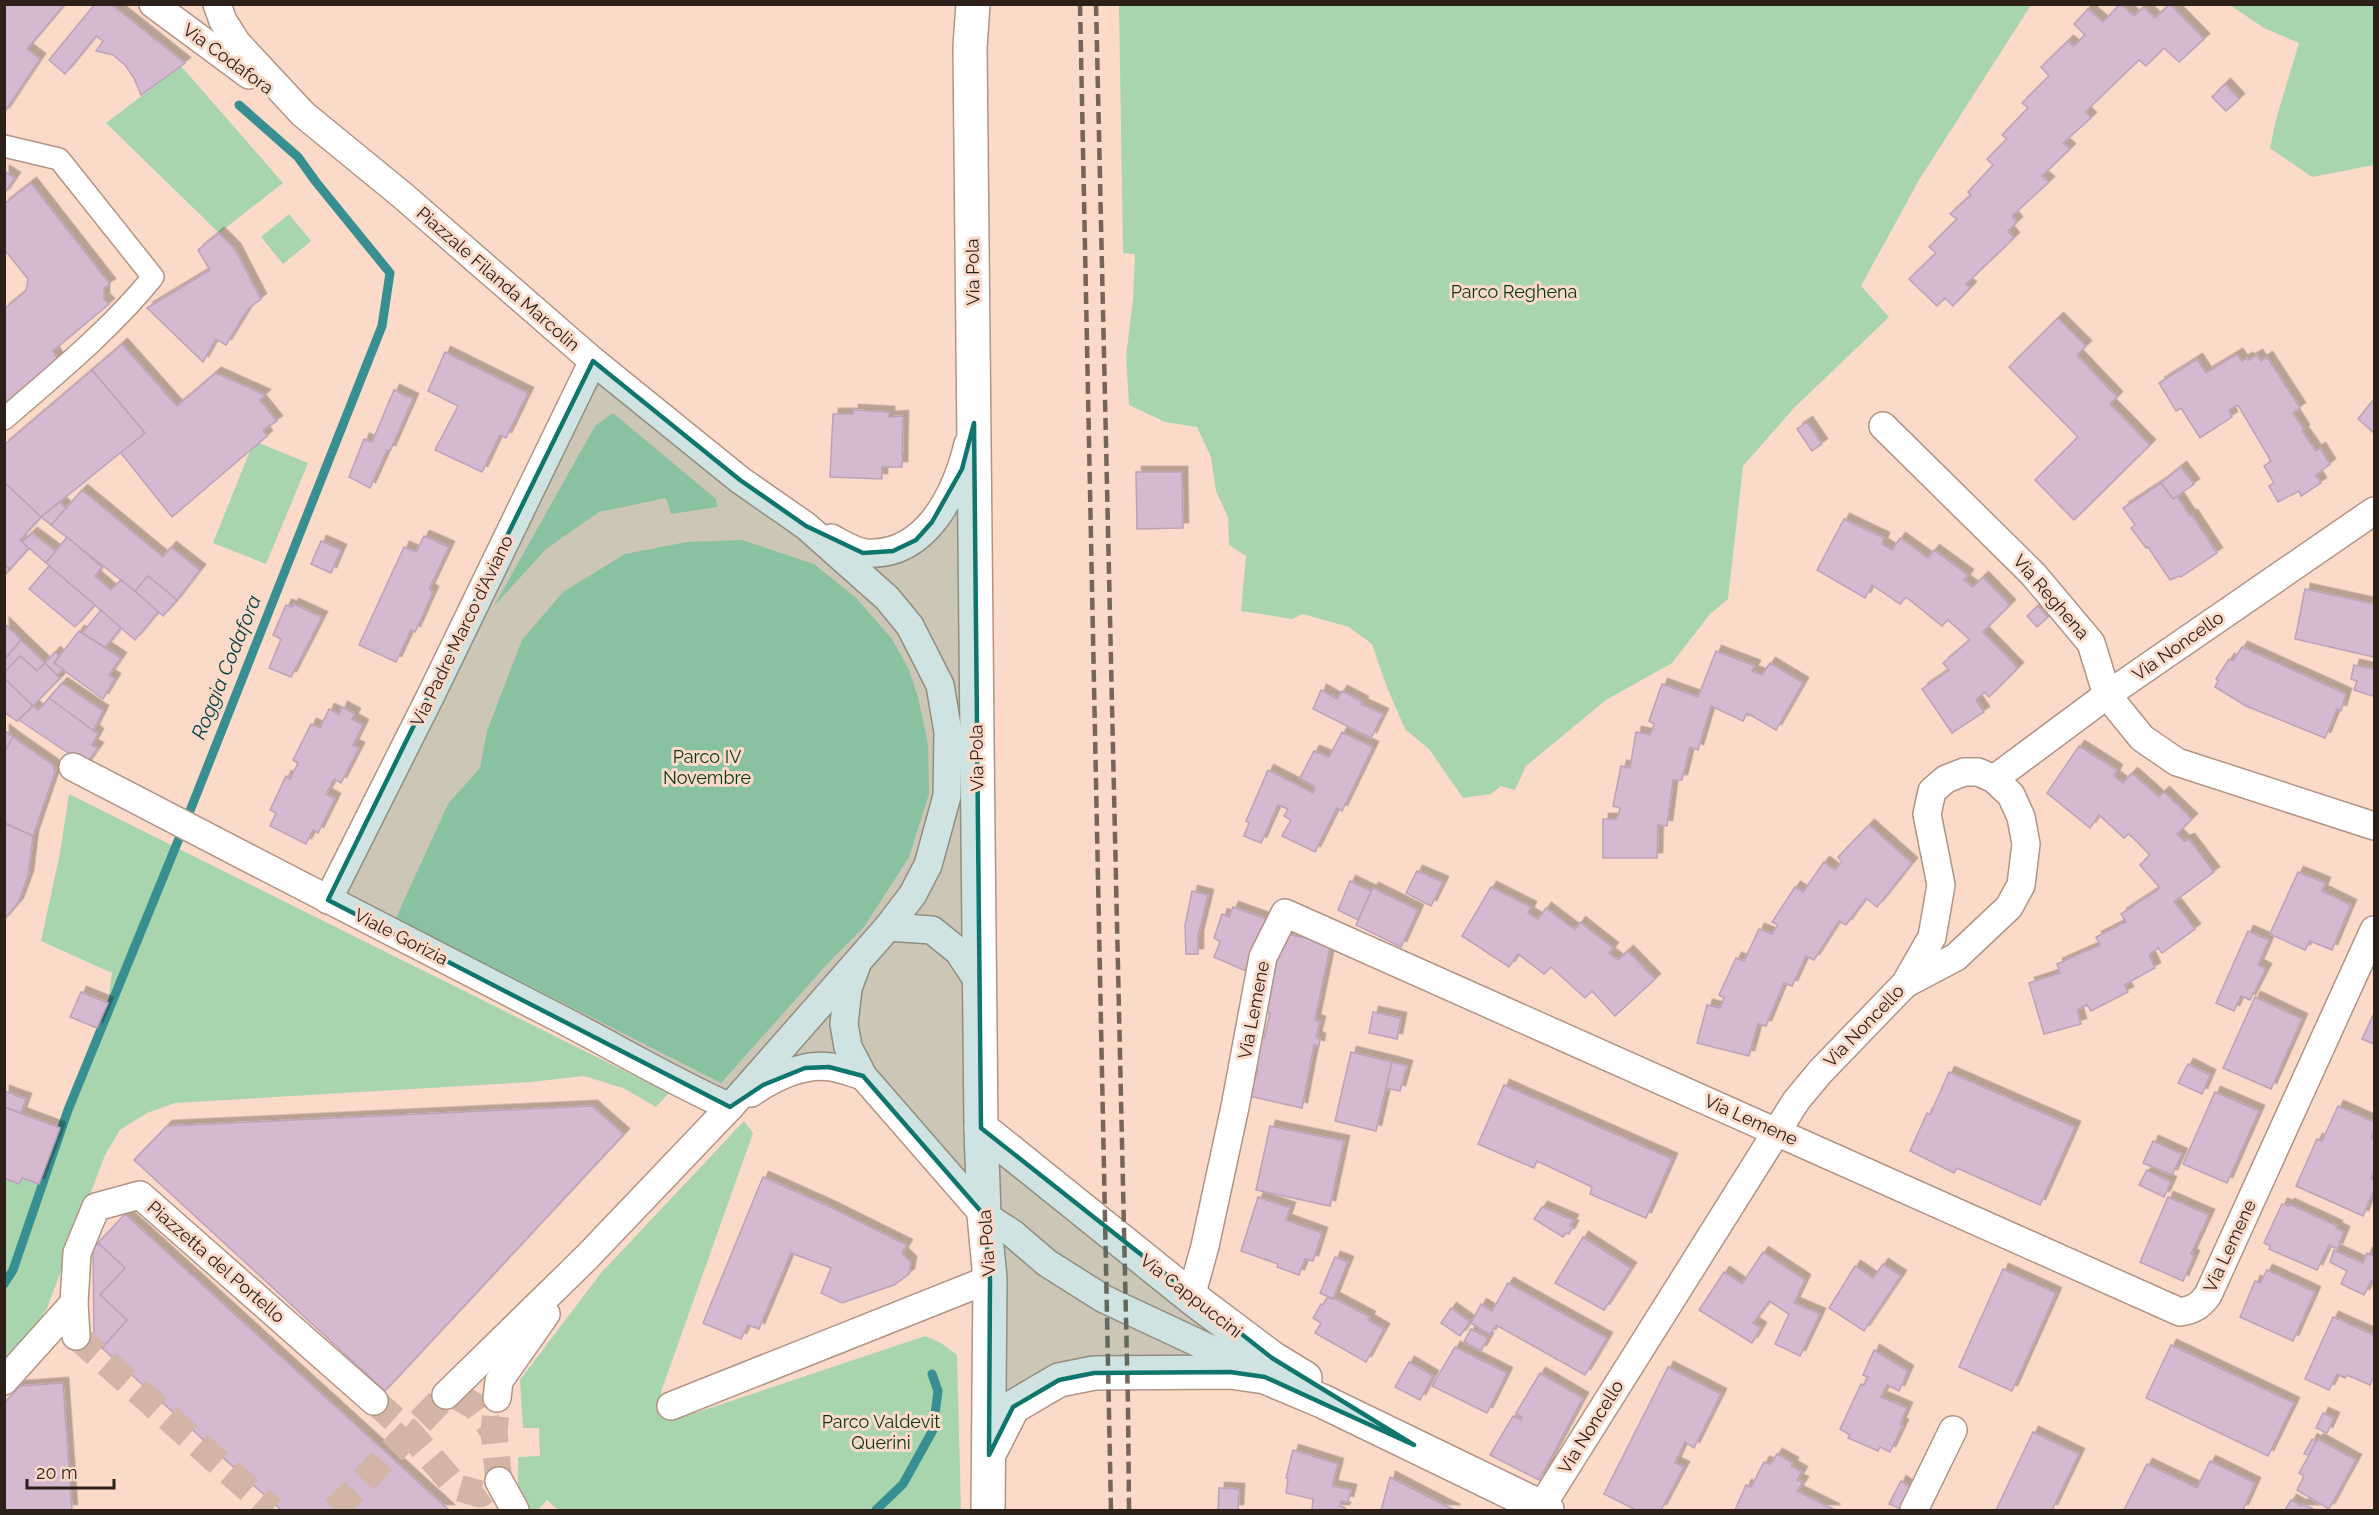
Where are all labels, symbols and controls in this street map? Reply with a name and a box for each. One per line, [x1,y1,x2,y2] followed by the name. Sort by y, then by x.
[179,19,278,99] street label: Via Codafora
[413,202,584,355] street label: Piazzale Filanda Marcolin
[961,238,984,306] street label: Via Pola
[1451,281,1577,302] park label: Parco Reghena
[406,531,517,730] street label: Via Padre Marco d'Aviano
[2009,550,2094,643] street label: Via Reghena
[186,591,266,743] water label: Roggia Codafora
[2128,606,2228,685] street label: Via Noncello
[965,724,988,792] street label: Via Pola
[663,746,752,788] park label: Parco IV Novembre
[351,904,452,969] street label: Viale Gorizia
[1234,959,1273,1061] street label: Via Lemene
[1819,980,1908,1071] street label: Via Noncello
[1701,1090,1801,1150] street label: Via Lemene
[143,1196,289,1327] street label: Piazzetta del Portello
[2199,1196,2260,1295] street label: Via Lemene
[974,1209,999,1277] street label: Via Pola
[1136,1249,1246,1342] street label: Via Cappuccini
[1553,1376,1628,1477] street label: Via Noncello
[822,1411,940,1453] park label: Parco Valdevit Querini
[27,1452,114,1490] scale bar
[36,1462,78,1483] text: 20 m

